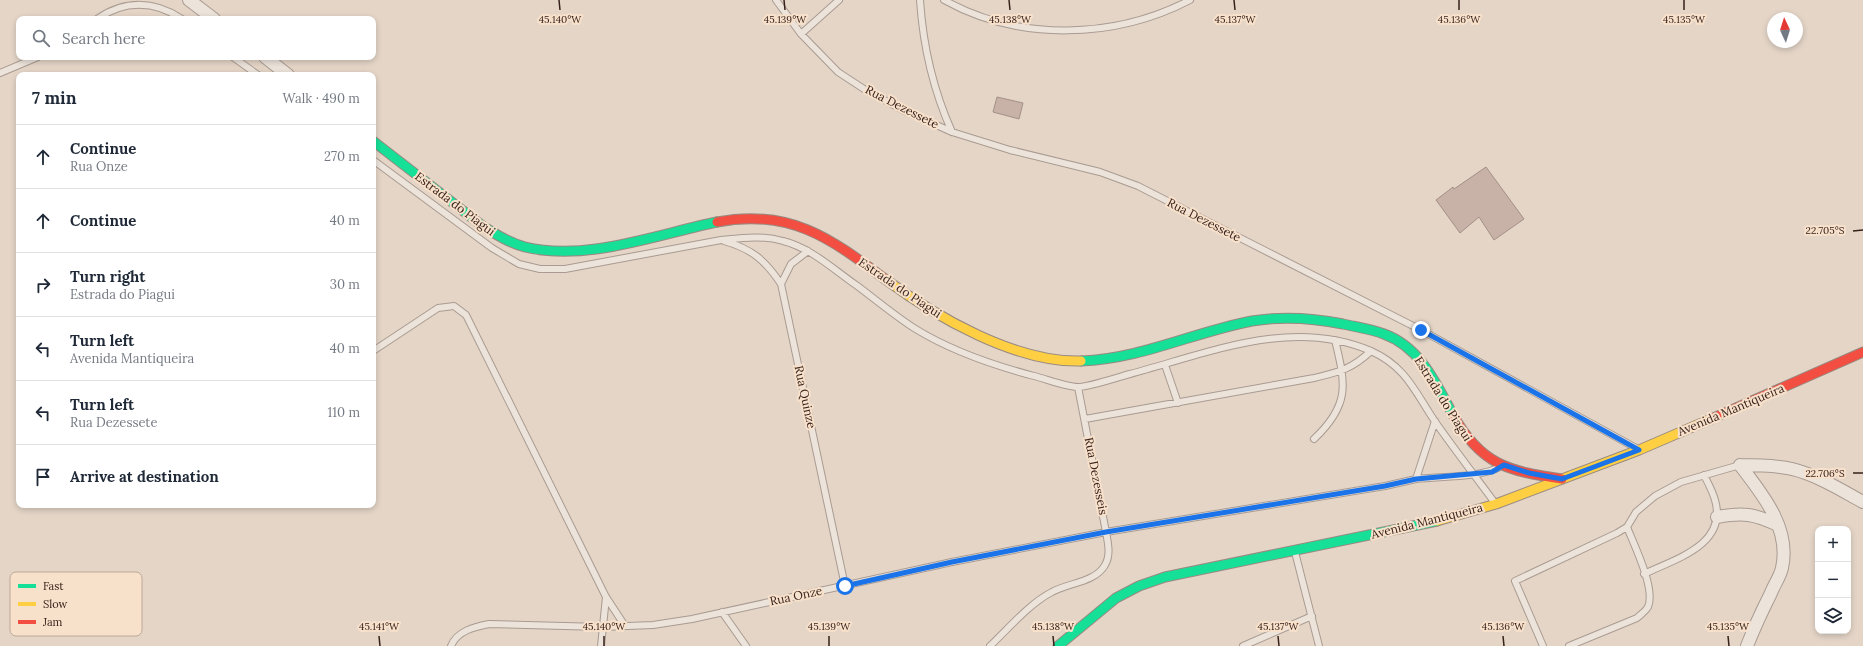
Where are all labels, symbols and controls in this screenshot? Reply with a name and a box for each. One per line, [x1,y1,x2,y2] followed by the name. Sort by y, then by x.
[1767,12,1803,48] north arrow
[539,13,582,26] text: 45.140°W
[764,13,807,26] text: 45.139°W
[989,13,1032,26] text: 45.138°W
[1215,13,1256,26] text: 45.137°W
[1438,13,1481,26] text: 45.136°W
[1663,13,1706,26] text: 45.135°W
[16,16,376,60] search box
[30,27,52,49] icon: search
[62,29,145,48] text: Search here
[863,82,942,132] street label: Rua Dezessete
[32,87,77,109] text: 7 min
[283,90,360,107] text: Walk · 490 m
[70,139,136,158] text: Continue
[32,146,54,168] icon: ahead
[324,148,360,165] text: 270 m
[70,158,128,175] text: Rua Onze
[412,168,498,239] street label: Estrada do Piagui
[1165,195,1244,245] street label: Rua Dezessete
[32,210,54,232] icon: ahead
[70,211,136,230] text: Continue
[330,212,360,229] text: 40 m
[1806,224,1845,237] text: 22.705°S
[856,254,945,321] street label: Estrada do Piagui
[70,267,146,286] text: Turn right
[32,274,54,296] icon: right
[330,276,360,293] text: 30 m
[70,286,175,303] text: Estrada do Piagui
[1412,321,1430,339] route end
[70,331,134,350] text: Turn left
[32,338,54,360] icon: left
[330,340,360,357] text: 40 m
[70,350,194,367] text: Avenida Mantiqueira
[1411,354,1475,444] street label: Estrada do Piagui
[792,364,820,430] street label: Rua Quinze
[1674,380,1786,439] street label: Avenida Mantiqueira
[70,395,134,414] text: Turn left
[32,402,54,424] icon: left
[327,404,360,421] text: 110 m
[70,414,157,431] text: Rua Dezessete
[1082,436,1111,516] street label: Rua Dezesseis
[32,466,54,488] icon: arrive
[70,467,219,486] text: Arrive at destination
[1805,467,1845,480] text: 22.706°S
[1368,499,1484,542] street label: Avenida Mantiqueira
[1815,526,1851,634] map controls
[1815,526,1851,562] button: +
[1815,562,1851,598] button: −
[10,572,142,636] legend
[836,577,854,595] route start
[43,579,64,593] text: Fast
[768,583,824,608] street label: Rua Onze
[43,597,68,611] text: Slow
[1815,598,1851,634] button: layers
[42,615,63,629] text: Jam
[359,620,400,633] text: 45.141°W
[583,620,626,633] text: 45.140°W
[808,620,851,633] text: 45.139°W
[1032,620,1075,633] text: 45.138°W
[1258,620,1299,633] text: 45.137°W
[1482,620,1525,633] text: 45.136°W
[1707,620,1750,633] text: 45.135°W

